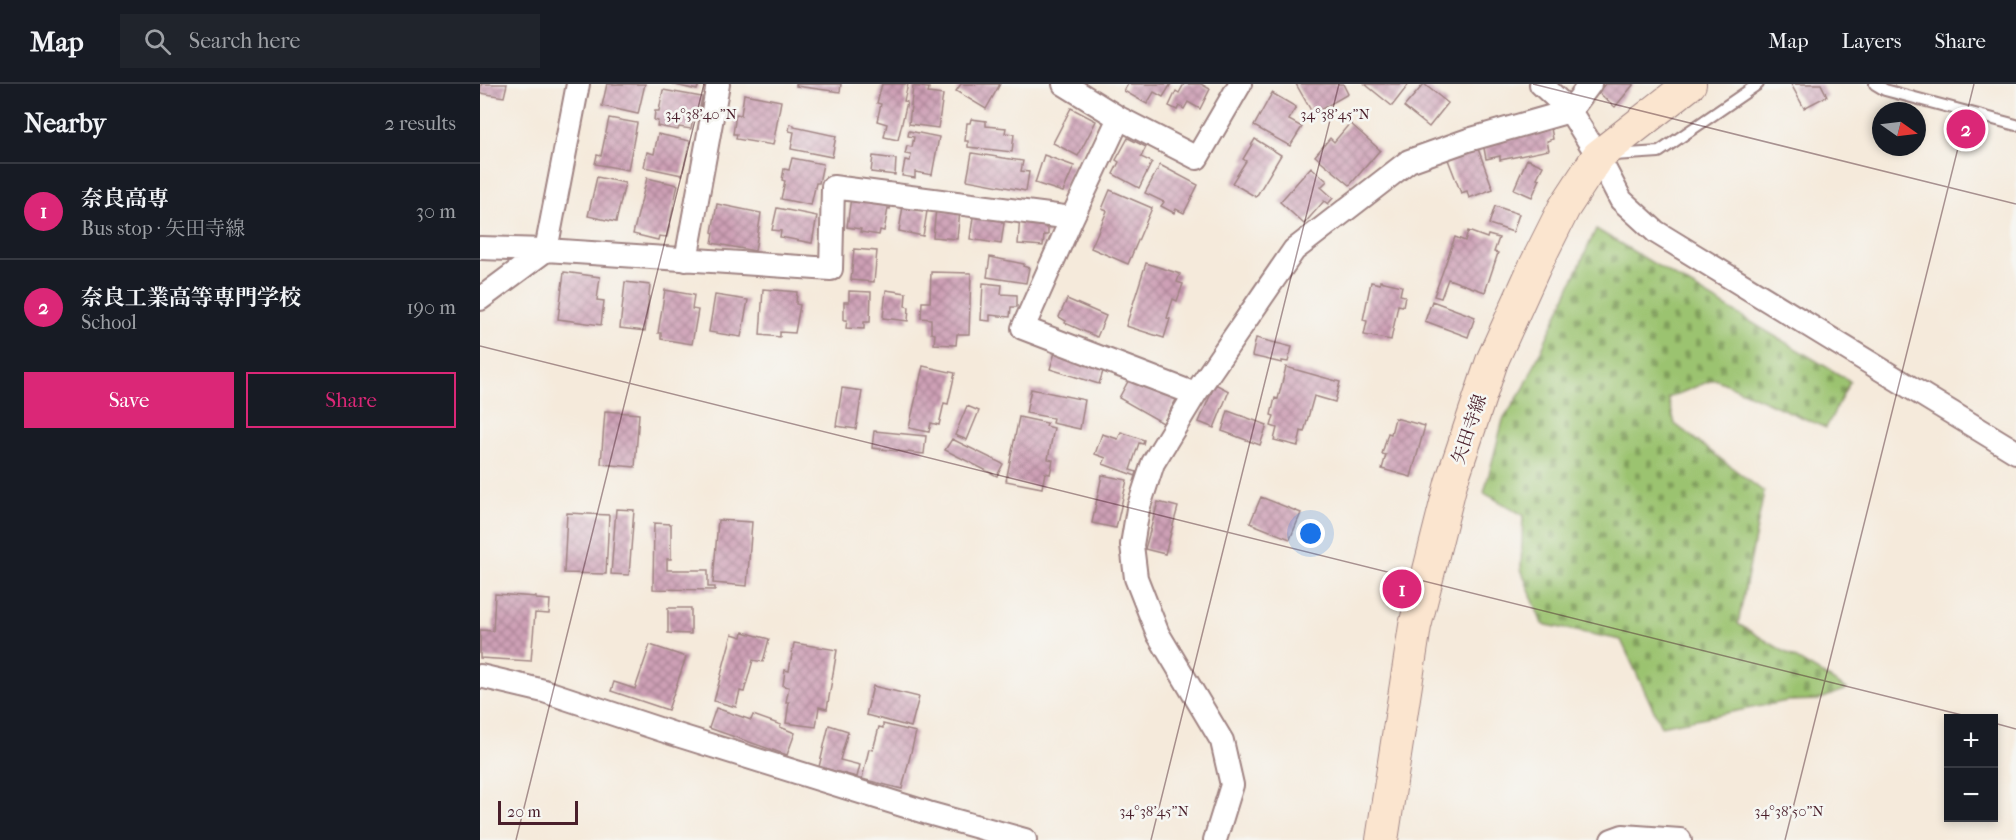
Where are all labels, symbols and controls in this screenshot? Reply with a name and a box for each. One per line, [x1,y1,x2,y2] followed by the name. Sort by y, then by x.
[120,14,540,68] search box
[30,25,84,58] text: Map
[141,25,174,58] icon: search
[189,28,300,54] text: Search here
[1768,29,1809,53] text: Map
[1842,29,1901,53] text: Layers
[1934,29,1986,53] text: Share
[1872,102,1926,156] north arrow
[665,105,737,123] text: 34°38'40"N
[1300,105,1370,123] text: 34°38'45"N
[1946,106,1986,152] pin: 2
[24,108,106,139] text: Nearby
[385,112,456,135] text: 2 results
[81,186,169,212] text: 奈良高専
[40,200,47,223] text: 1
[416,200,456,223] text: 30 m
[81,217,245,240] text: Bus stop · 矢田寺線
[81,285,301,311] text: 奈良工業高等専門学校
[38,296,49,319] text: 2
[406,296,456,319] text: 190 m
[81,311,137,334] text: School
[24,372,234,428] button: Save
[246,372,456,428] button: Share
[1448,392,1491,467] street label: 矢田寺線
[1296,519,1325,548] your location
[1382,566,1422,612] pin: 1
[1944,714,1998,822] map controls
[1944,714,1998,768] button: +
[1944,768,1998,822] button: −
[498,798,578,826] scale bar
[507,802,541,821] text: 20 m
[1119,802,1189,820] text: 34°38'45"N
[1754,802,1824,820] text: 34°38'50"N

